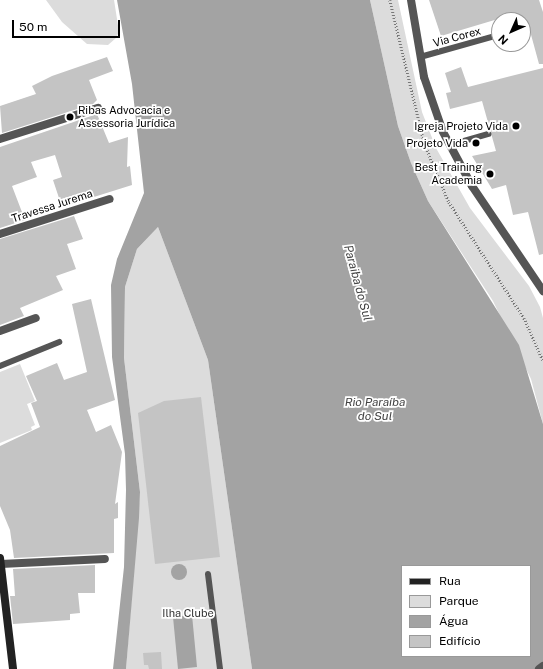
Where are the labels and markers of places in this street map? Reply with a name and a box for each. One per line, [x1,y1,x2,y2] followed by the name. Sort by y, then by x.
[78,104,175,130] place label: Ribas Advocacia e Assessoria Jurídica
[65,112,75,122] marker: Ribas Advocacia e Assessoria Jurídica
[414,119,508,133] place label: Igreja Projeto Vida
[511,121,521,131] marker: Igreja Projeto Vida
[406,136,468,150] place label: Projeto Vida
[471,138,481,148] marker: Projeto Vida
[415,161,482,187] place label: Best Training Academia
[485,169,495,179] marker: Best Training Academia

